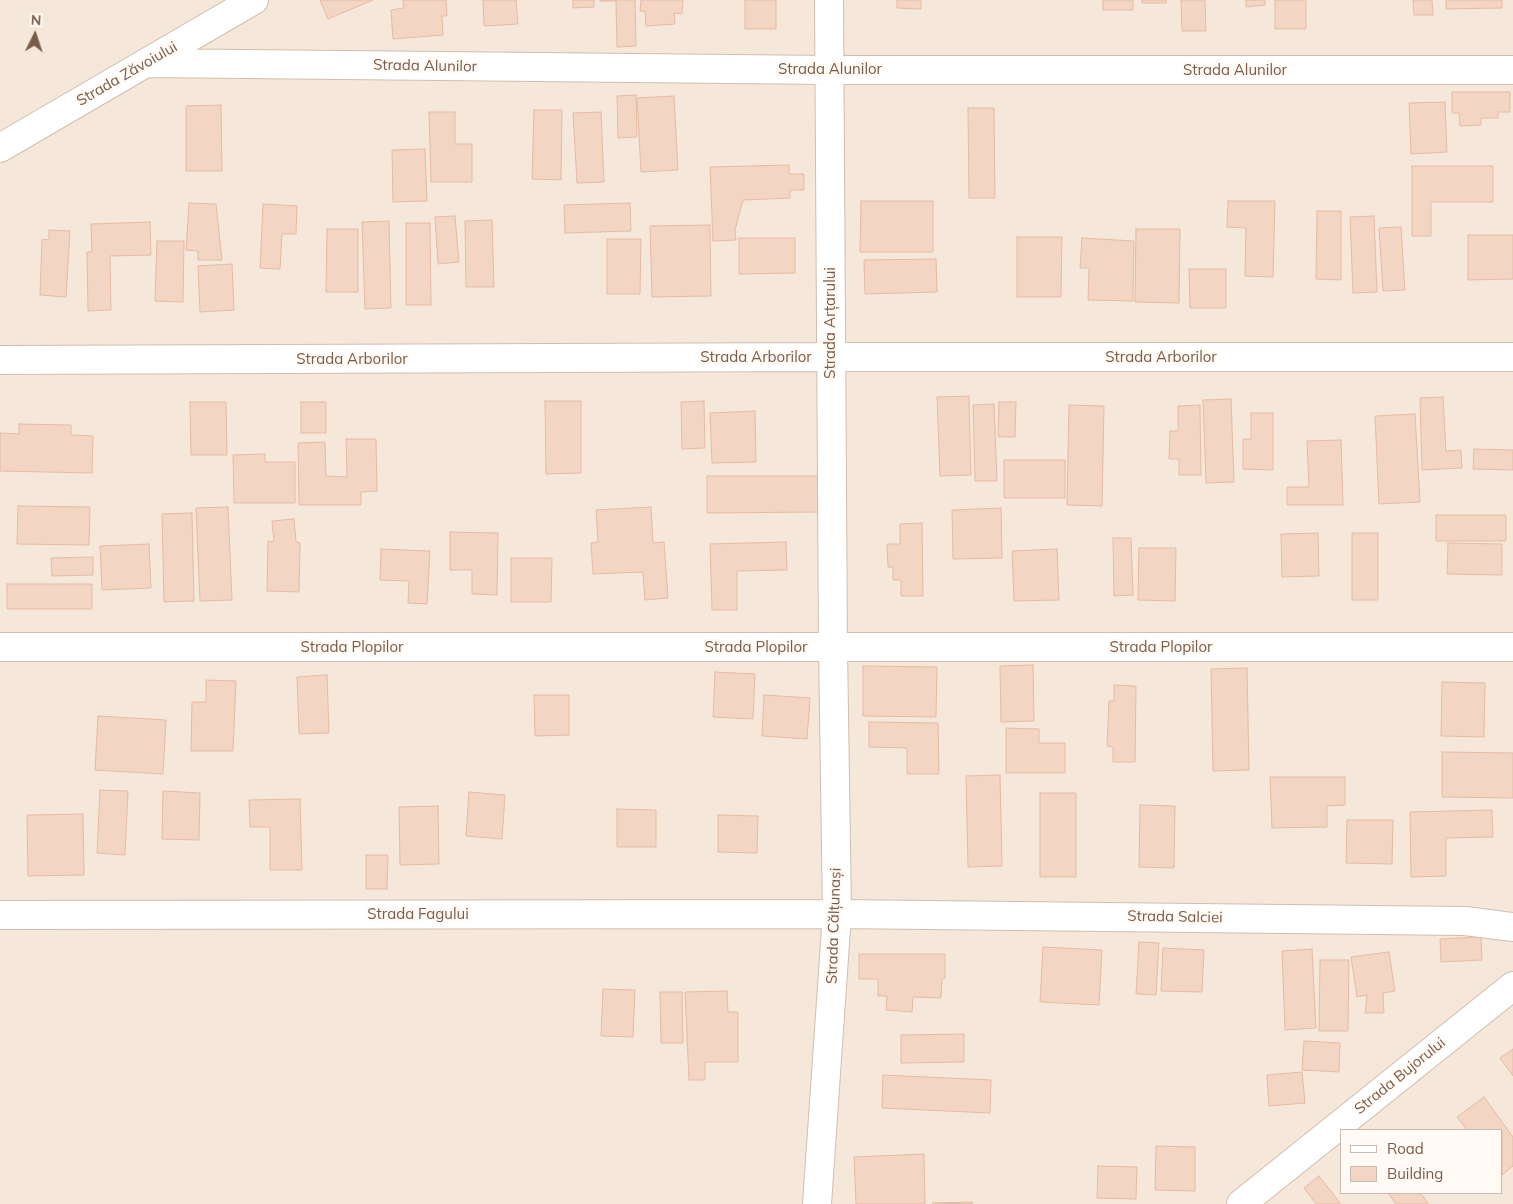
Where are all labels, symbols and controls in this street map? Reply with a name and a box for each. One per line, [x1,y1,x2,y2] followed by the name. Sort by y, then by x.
[10,10,60,60] north arrow
[30,11,42,29] text: N
[73,38,181,110] street label: Strada Zăvoiului
[373,56,477,76] street label: Strada Alunilor
[778,60,882,78] street label: Strada Alunilor
[1183,61,1287,79] street label: Strada Alunilor
[821,267,839,379] street label: Strada Arțarului
[700,348,812,366] street label: Strada Arborilor
[1105,348,1217,366] street label: Strada Arborilor
[296,350,408,368] street label: Strada Arborilor
[301,638,403,656] street label: Strada Plopilor
[705,638,807,656] street label: Strada Plopilor
[1110,638,1212,656] street label: Strada Plopilor
[823,868,845,984] street label: Strada Călțunași
[367,905,469,923] street label: Strada Fagului
[1127,907,1223,927] street label: Strada Salciei
[1351,1034,1449,1118] street label: Strada Bujorului
[1340,1129,1503,1194] legend
[1387,1139,1424,1158] text: Road
[1387,1164,1443,1183] text: Building

